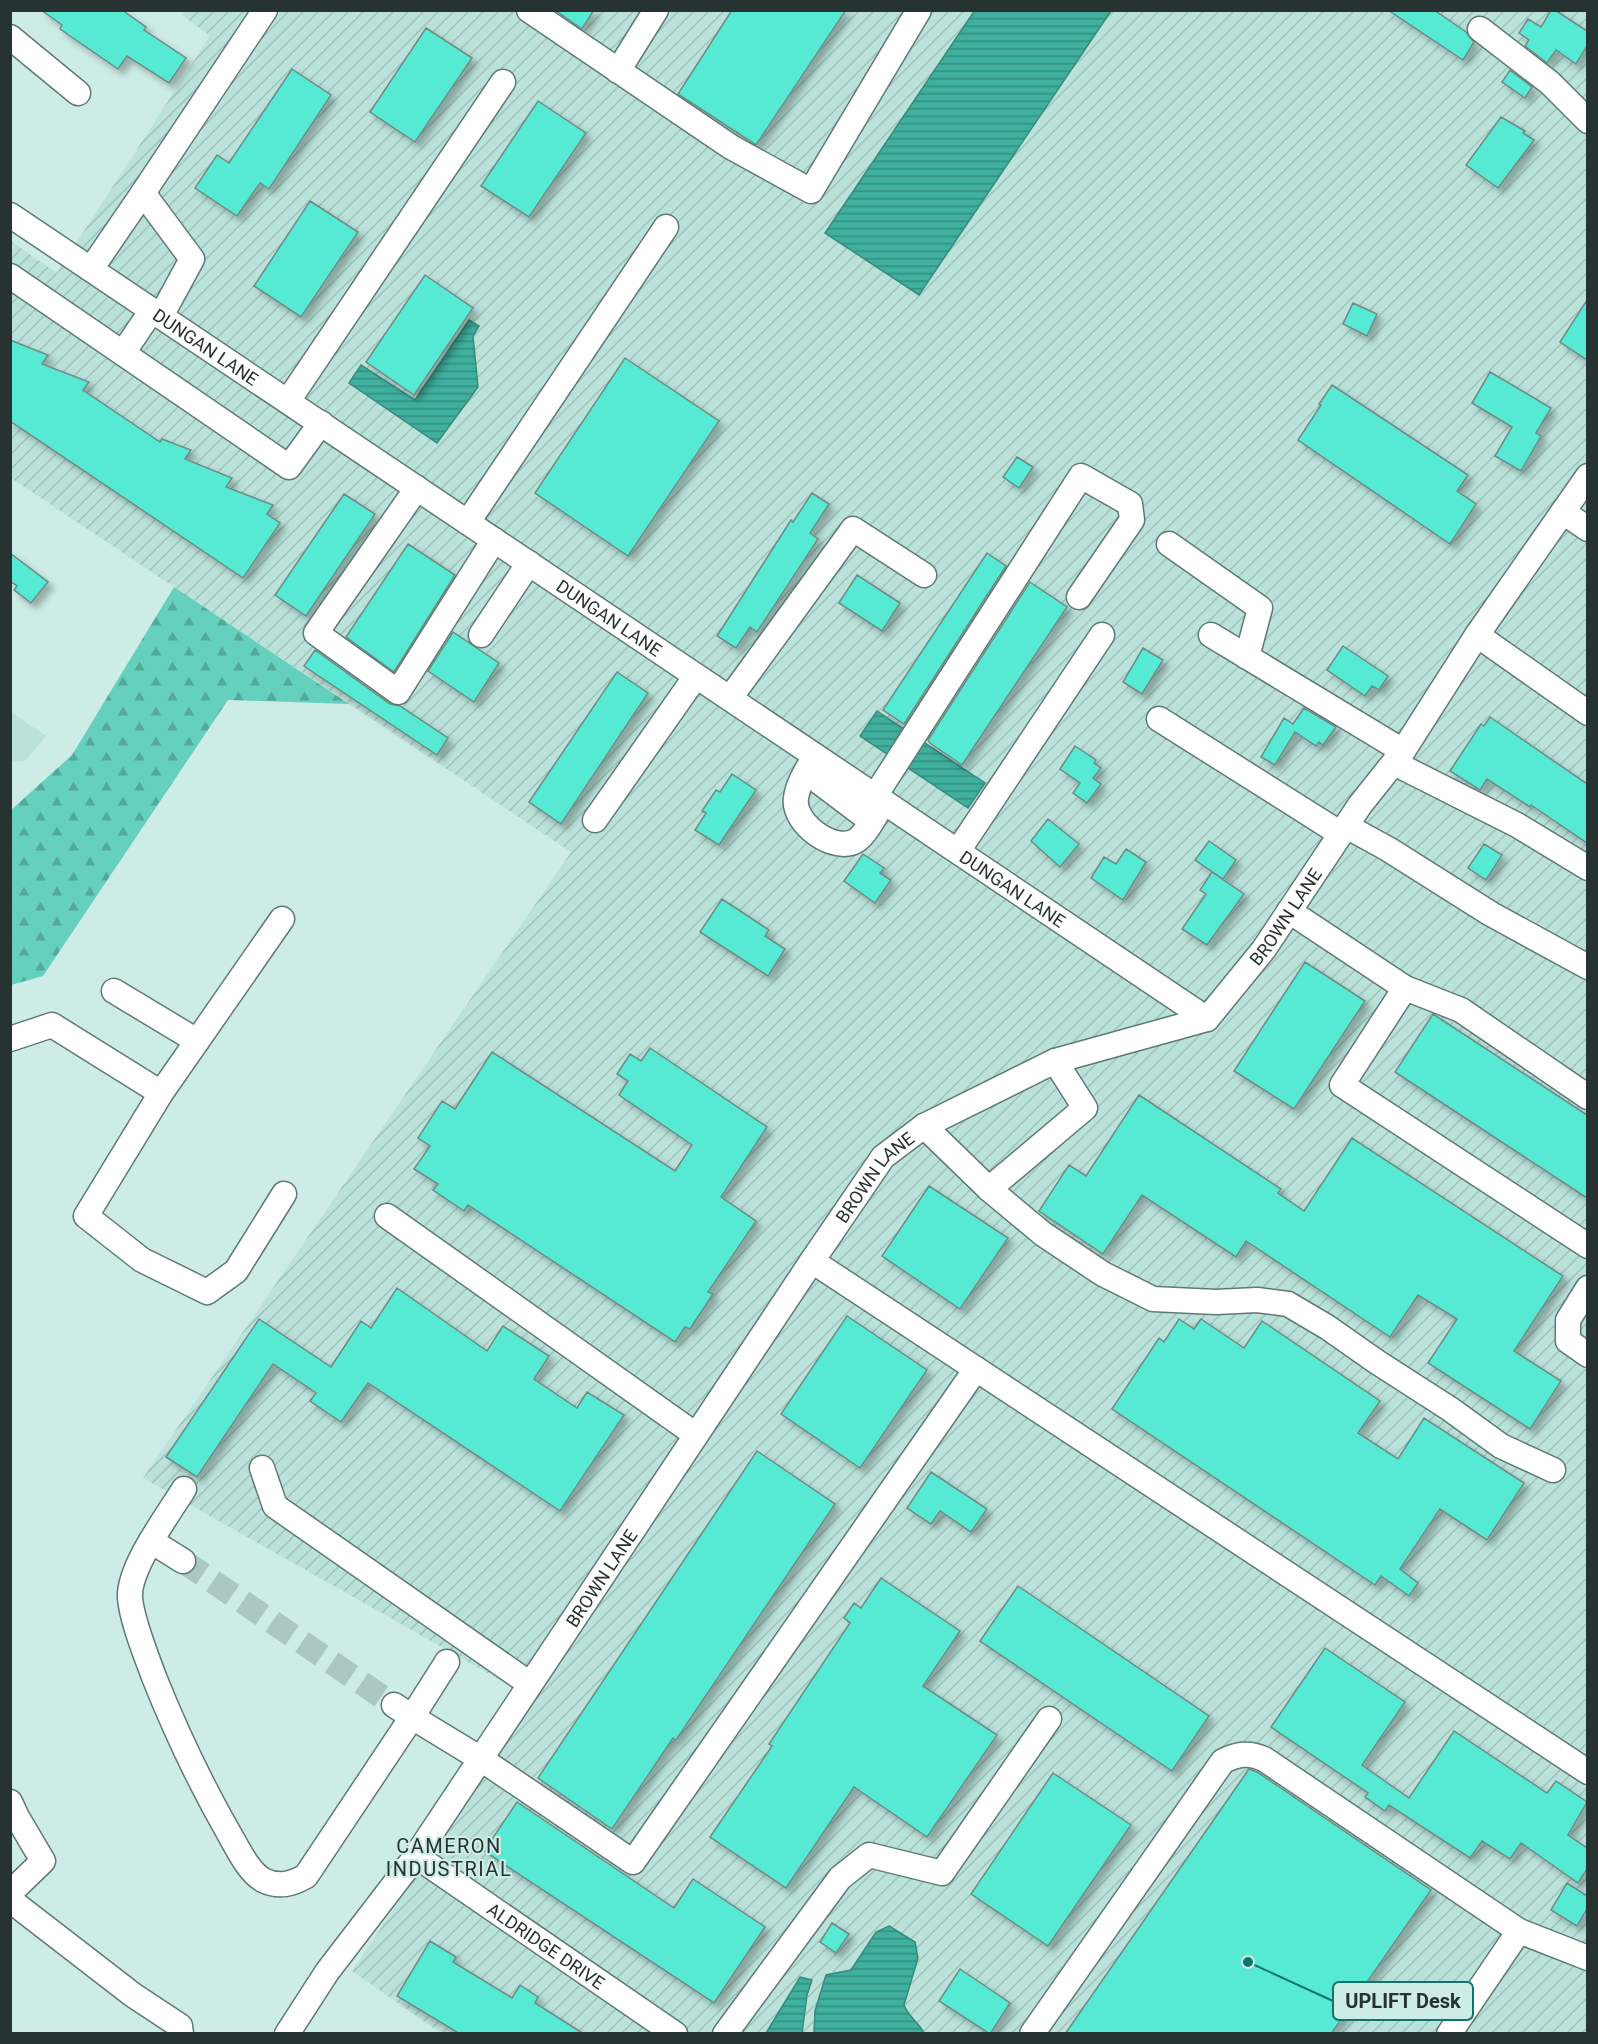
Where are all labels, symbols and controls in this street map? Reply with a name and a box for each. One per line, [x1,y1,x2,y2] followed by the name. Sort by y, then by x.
[149,304,263,389] street label: DUNGAN LANE
[553,575,666,660] street label: DUNGAN LANE
[956,846,1069,931] street label: DUNGAN LANE
[1245,864,1325,969] street label: BROWN LANE
[831,1127,918,1227] street label: BROWN LANE
[561,1525,641,1631] street label: BROWN LANE
[386,1834,512,1881] district label: CAMERON INDUSTRIAL
[484,1898,609,1993] street label: ALDRIDGE DRIVE
[1333,1982,1473,2020] callout: UPLIFT Desk
[1345,1989,1461,2013] text: UPLIFT Desk

